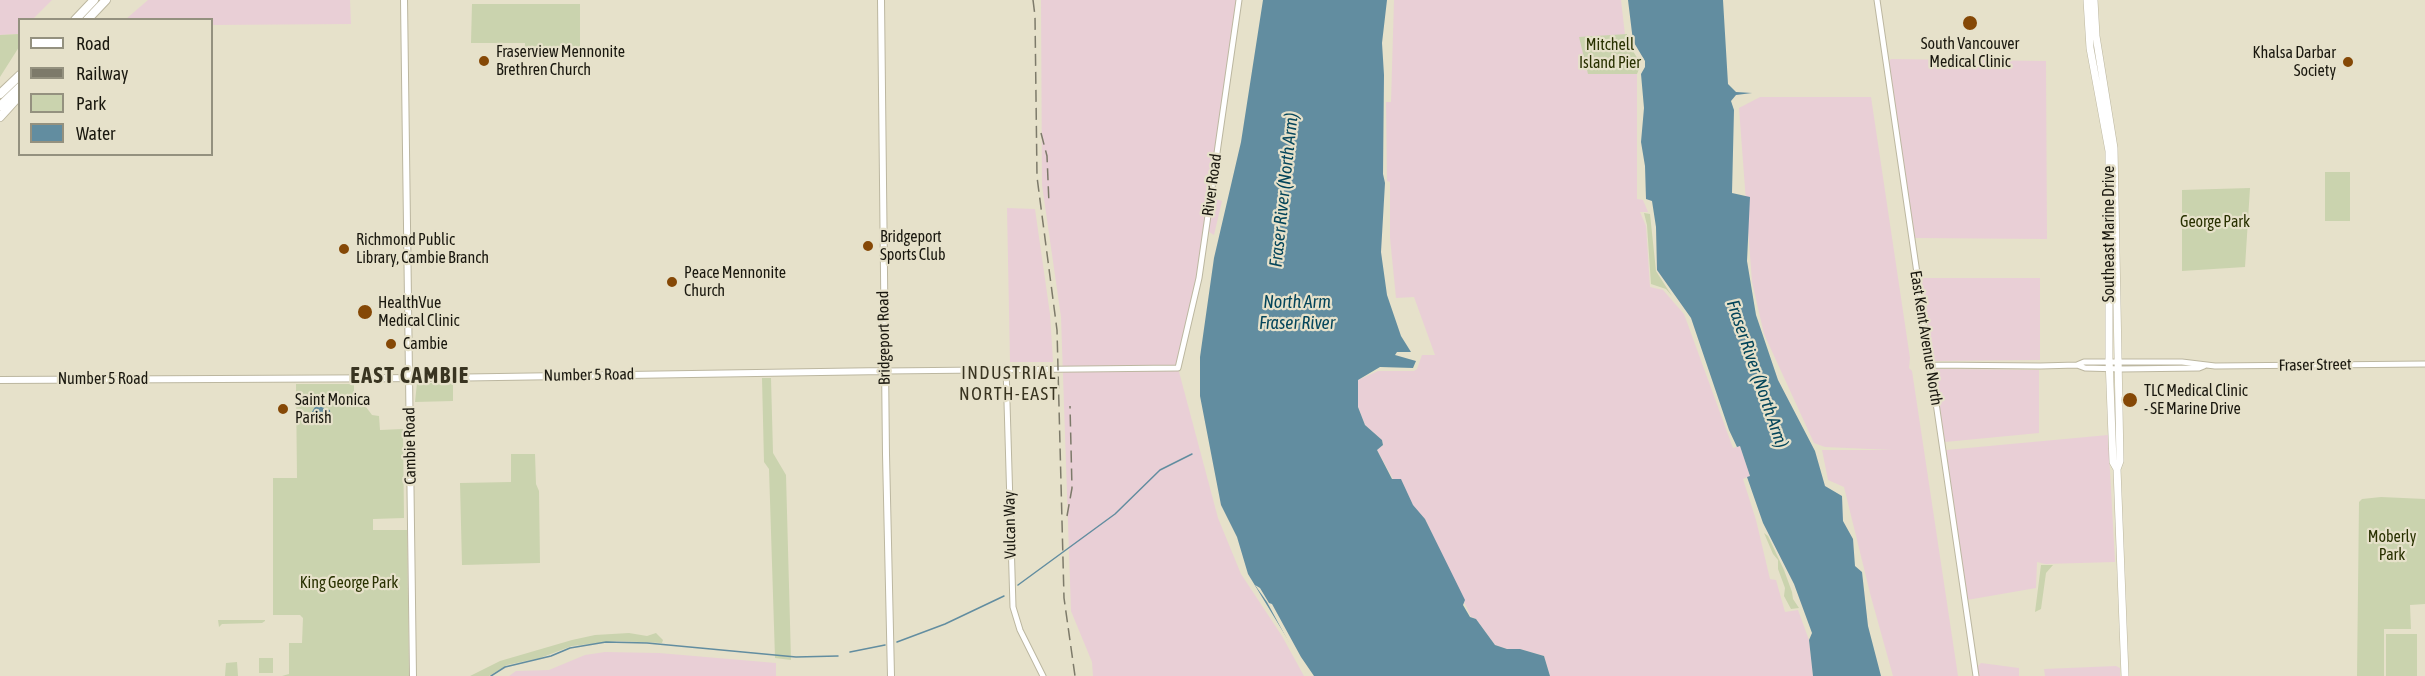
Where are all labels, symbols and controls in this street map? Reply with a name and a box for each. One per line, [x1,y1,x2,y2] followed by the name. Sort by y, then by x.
[1961,14,1979,32] marker: South Vancouver Medical Clinic
[18,18,213,156] legend
[76,33,110,54] text: Road
[1921,34,2019,72] place label: South Vancouver Medical Clinic
[1579,35,1641,73] park label: Mitchell Island Pier
[496,42,625,80] place label: Fraserview Mennonite Brethren Church
[2253,43,2336,81] place label: Khalsa Darbar Society
[477,54,491,68] marker: Fraserview Mennonite Brethren Church
[2341,55,2355,69] marker: Khalsa Darbar Society
[76,63,128,84] text: Railway
[76,93,106,114] text: Park
[1265,112,1303,268] water label: Fraser River (North Arm)
[76,123,115,144] text: Water
[1198,153,1226,217] street label: River Road
[2099,166,2119,302] street label: Southeast Marine Drive
[2180,212,2250,232] park label: George Park
[880,227,946,265] place label: Bridgeport Sports Club
[356,230,489,268] place label: Richmond Public Library, Cambie Branch
[861,239,875,253] marker: Bridgeport Sports Club
[337,242,351,256] marker: Richmond Public Library, Cambie Branch
[684,263,786,301] place label: Peace Mennonite Church
[1906,269,1946,407] street label: East Kent Avenue North
[665,275,679,289] marker: Peace Mennonite Church
[874,291,894,385] street label: Bridgeport Road
[1259,291,1335,334] water label: North Arm Fraser River
[378,293,459,331] place label: HealthVue Medical Clinic
[1722,297,1792,451] water label: Fraser River (North Arm)
[356,303,374,321] marker: HealthVue Medical Clinic
[403,334,448,354] place label: Cambie
[384,337,398,351] marker: Cambie
[2278,355,2352,375] street label: Fraser Street
[959,362,1059,404] district label: INDUSTRIAL NORTH-EAST
[350,363,470,389] district label: EAST CAMBIE
[543,365,635,385] street label: Number 5 Road
[58,369,148,389] street label: Number 5 Road
[2144,381,2248,419] place label: TLC Medical Clinic - SE Marine Drive
[295,390,370,428] place label: Saint Monica Parish
[2121,391,2139,409] marker: TLC Medical Clinic - SE Marine Drive
[276,402,290,416] marker: Saint Monica Parish
[400,407,420,485] street label: Cambie Road
[1000,491,1020,559] street label: Vulcan Way
[2368,527,2416,565] park label: Moberly Park
[300,573,398,593] park label: King George Park

